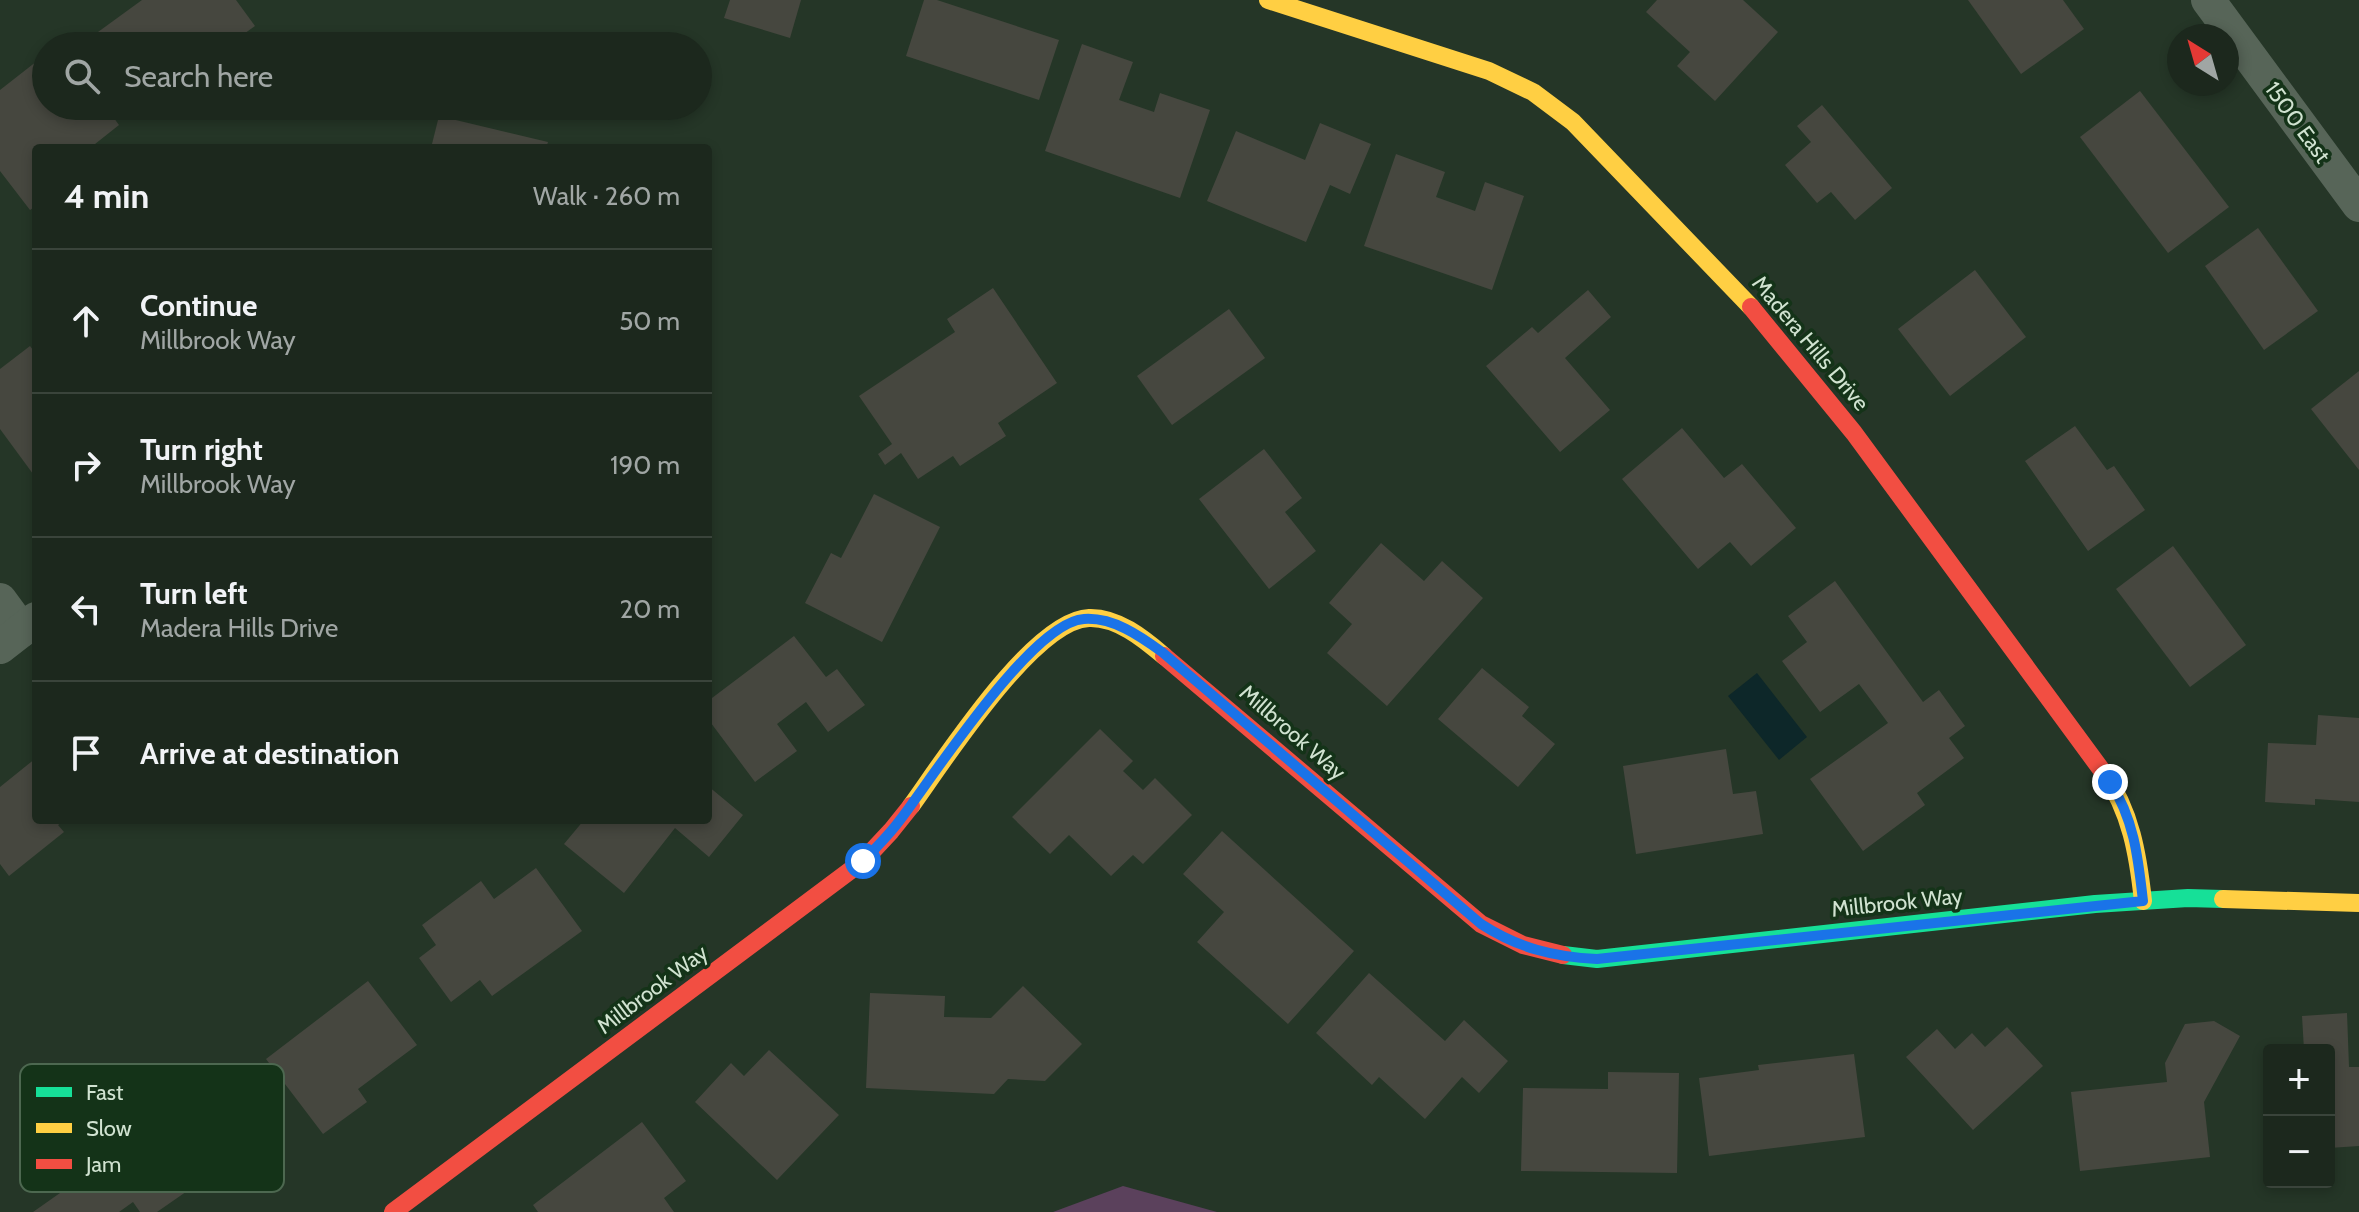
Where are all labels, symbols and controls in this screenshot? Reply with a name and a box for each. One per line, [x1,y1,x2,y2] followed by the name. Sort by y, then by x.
[2167,24,2239,96] north arrow
[32,32,712,120] search box
[60,54,104,98] icon: search
[124,58,273,95] text: Search here
[2259,76,2336,169] street label: 1500 East
[64,175,149,217] text: 4 min
[533,180,680,212] text: Walk · 260 m
[1746,270,1875,416] street label: Madera Hills Drive
[140,287,257,324] text: Continue
[64,299,108,343] icon: ahead
[619,305,680,337] text: 50 m
[140,324,296,356] text: Millbrook Way
[140,431,263,468] text: Turn right
[64,443,108,487] icon: right
[610,449,680,481] text: 190 m
[140,468,296,500] text: Millbrook Way
[140,575,248,612] text: Turn left
[64,587,108,631] icon: left
[620,593,680,625] text: 20 m
[140,612,338,644] text: Madera Hills Drive
[1234,679,1351,786] street label: Millbrook Way
[64,731,108,775] icon: arrive
[140,735,400,772] text: Arrive at destination
[2092,764,2128,800] route end
[845,843,881,879] route start
[1830,882,1964,923] street label: Millbrook Way
[592,939,713,1040] street label: Millbrook Way
[2263,1044,2335,1188] map controls
[2263,1044,2335,1116] button: +
[20,1064,284,1192] legend
[86,1079,124,1106] text: Fast
[86,1115,132,1142] text: Slow
[2263,1116,2335,1188] button: −
[85,1151,121,1178] text: Jam

